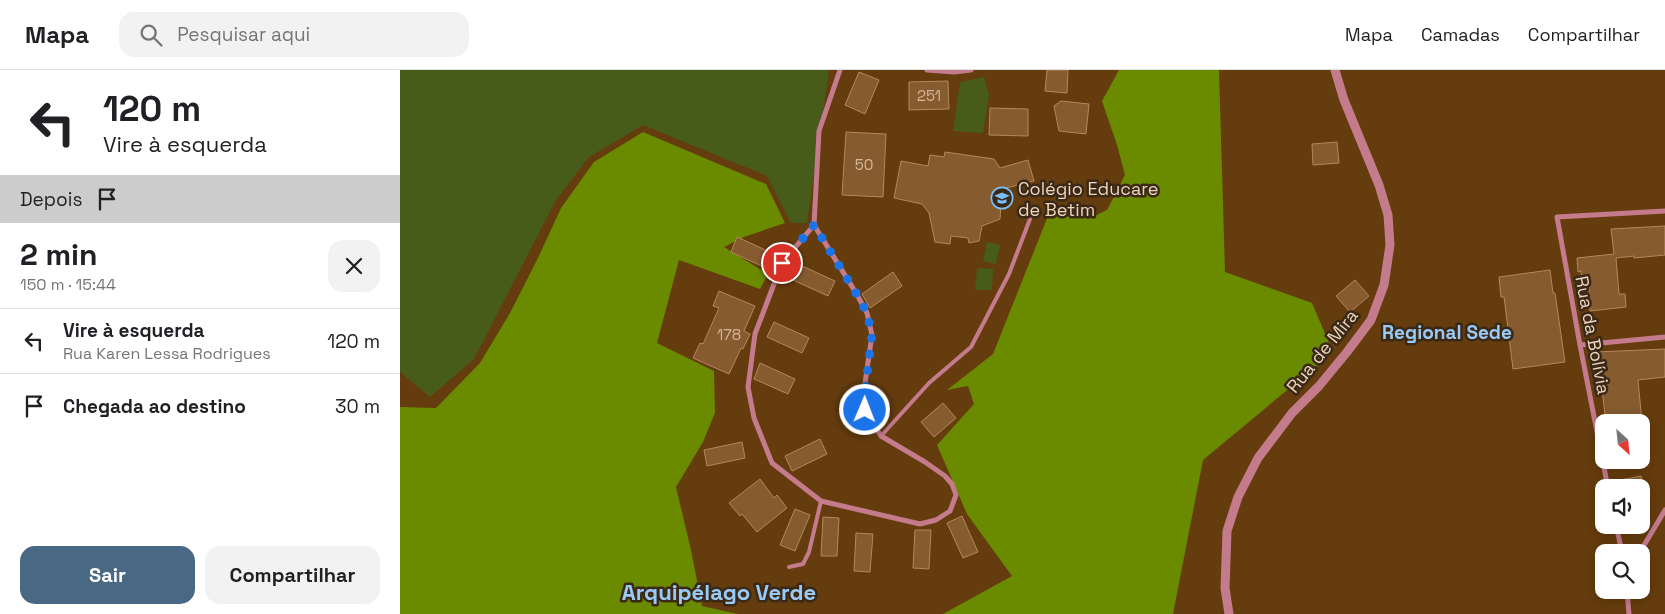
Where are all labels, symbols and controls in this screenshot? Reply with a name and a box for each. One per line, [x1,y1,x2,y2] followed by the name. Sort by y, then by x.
[119,12,469,57] search box
[25,19,89,50] text: Mapa
[137,21,165,49] icon: search
[177,22,310,47] text: Pesquisar aqui
[1345,23,1393,46] text: Mapa
[1421,23,1500,46] text: Camadas
[1528,23,1640,46] text: Compartilhar
[917,86,941,105] house number: 251
[103,87,201,131] text: 120 m
[20,90,85,155] icon: left
[103,130,267,158] text: Vire à esquerda
[855,155,873,174] house number: 50
[1018,177,1158,221] place label: Colégio Educare de Betim
[93,185,121,213] icon: arrive
[990,186,1014,210] school or university icon: Colégio Educare de Betim
[20,187,83,212] text: Depois
[20,235,98,274] text: 2 min
[328,240,380,292] button: close
[761,242,803,284] pin
[768,249,796,277] icon: arrive
[20,274,116,295] text: 150 m · 15:44
[1570,274,1616,396] street label: Rua da Bolívia
[1281,304,1363,398] street label: Rua de Mira
[63,318,205,343] text: Vire à esquerda
[1382,320,1512,345] district label: Regional Sede
[717,325,741,344] house number: 178
[20,327,48,355] icon: left
[327,329,380,354] text: 120 m
[63,343,271,364] text: Rua Karen Lessa Rodrigues
[838,383,890,435] position arrow
[20,392,48,420] icon: arrive
[63,394,246,419] text: Chegada ao destino
[335,394,380,419] text: 30 m
[1595,414,1650,469] north arrow
[1595,414,1650,599] map controls
[1595,479,1650,534] button: sound
[1595,544,1650,599] button: search
[20,546,195,604] button: Sair
[205,546,380,604] button: Compartilhar
[622,578,816,606] district label: Arquipélago Verde

